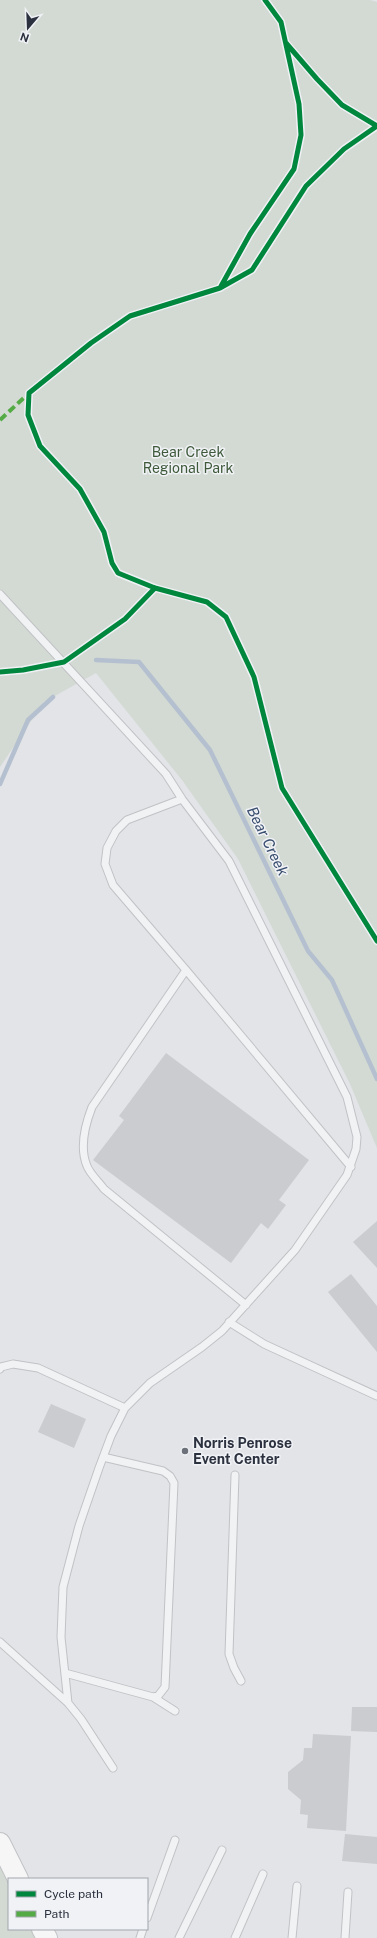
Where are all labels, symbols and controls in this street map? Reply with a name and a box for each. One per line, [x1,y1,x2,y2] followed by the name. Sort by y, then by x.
[8,8,48,48] north arrow
[19,30,31,45] text: N
[143,444,233,476] park label: Bear Creek Regional Park
[244,804,292,879] water label: Bear Creek
[193,1435,292,1467] place label: Norris Penrose Event Center
[180,1446,190,1456] marker: Norris Penrose Event Center
[8,1878,148,1930] legend
[44,1887,103,1901] text: Cycle path
[44,1907,70,1921] text: Path

